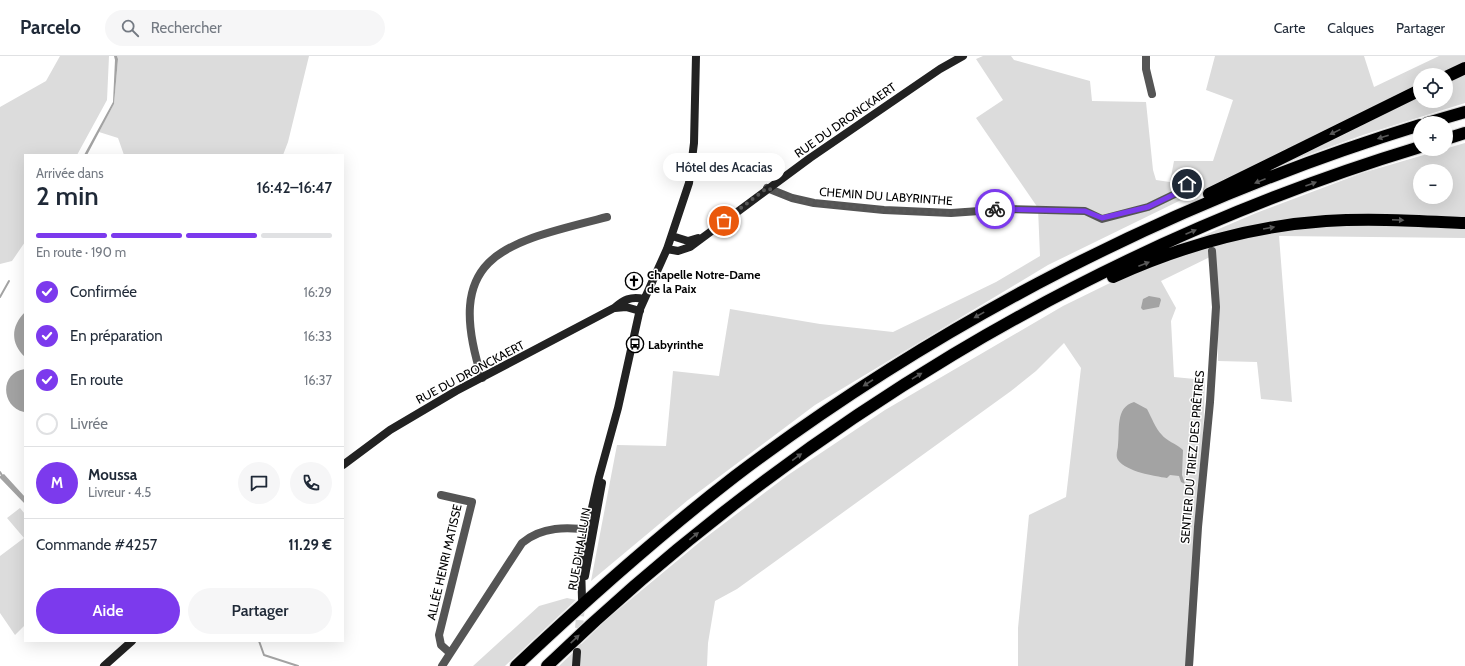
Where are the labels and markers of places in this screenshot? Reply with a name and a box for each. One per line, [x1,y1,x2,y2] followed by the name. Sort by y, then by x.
[663,153,785,181] callout: Hôtel des Acacias
[1170,167,1204,201] pin
[707,204,741,238] pin
[647,267,760,296] place label: Chapelle Notre-Dame de la Paix
[624,271,644,291] church icon: Chapelle Notre-Dame de la Paix
[625,334,645,354] bus stop icon: Labyrinthe
[648,337,703,352] place label: Labyrinthe

